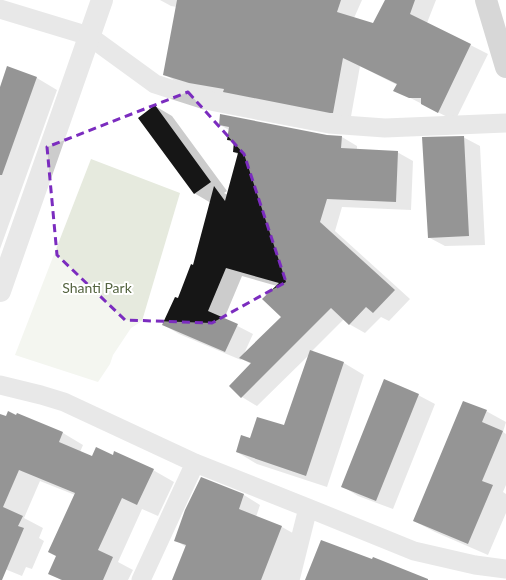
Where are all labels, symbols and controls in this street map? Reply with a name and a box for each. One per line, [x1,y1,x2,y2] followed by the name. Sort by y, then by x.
[62,279,133,296] park label: Shanti Park

